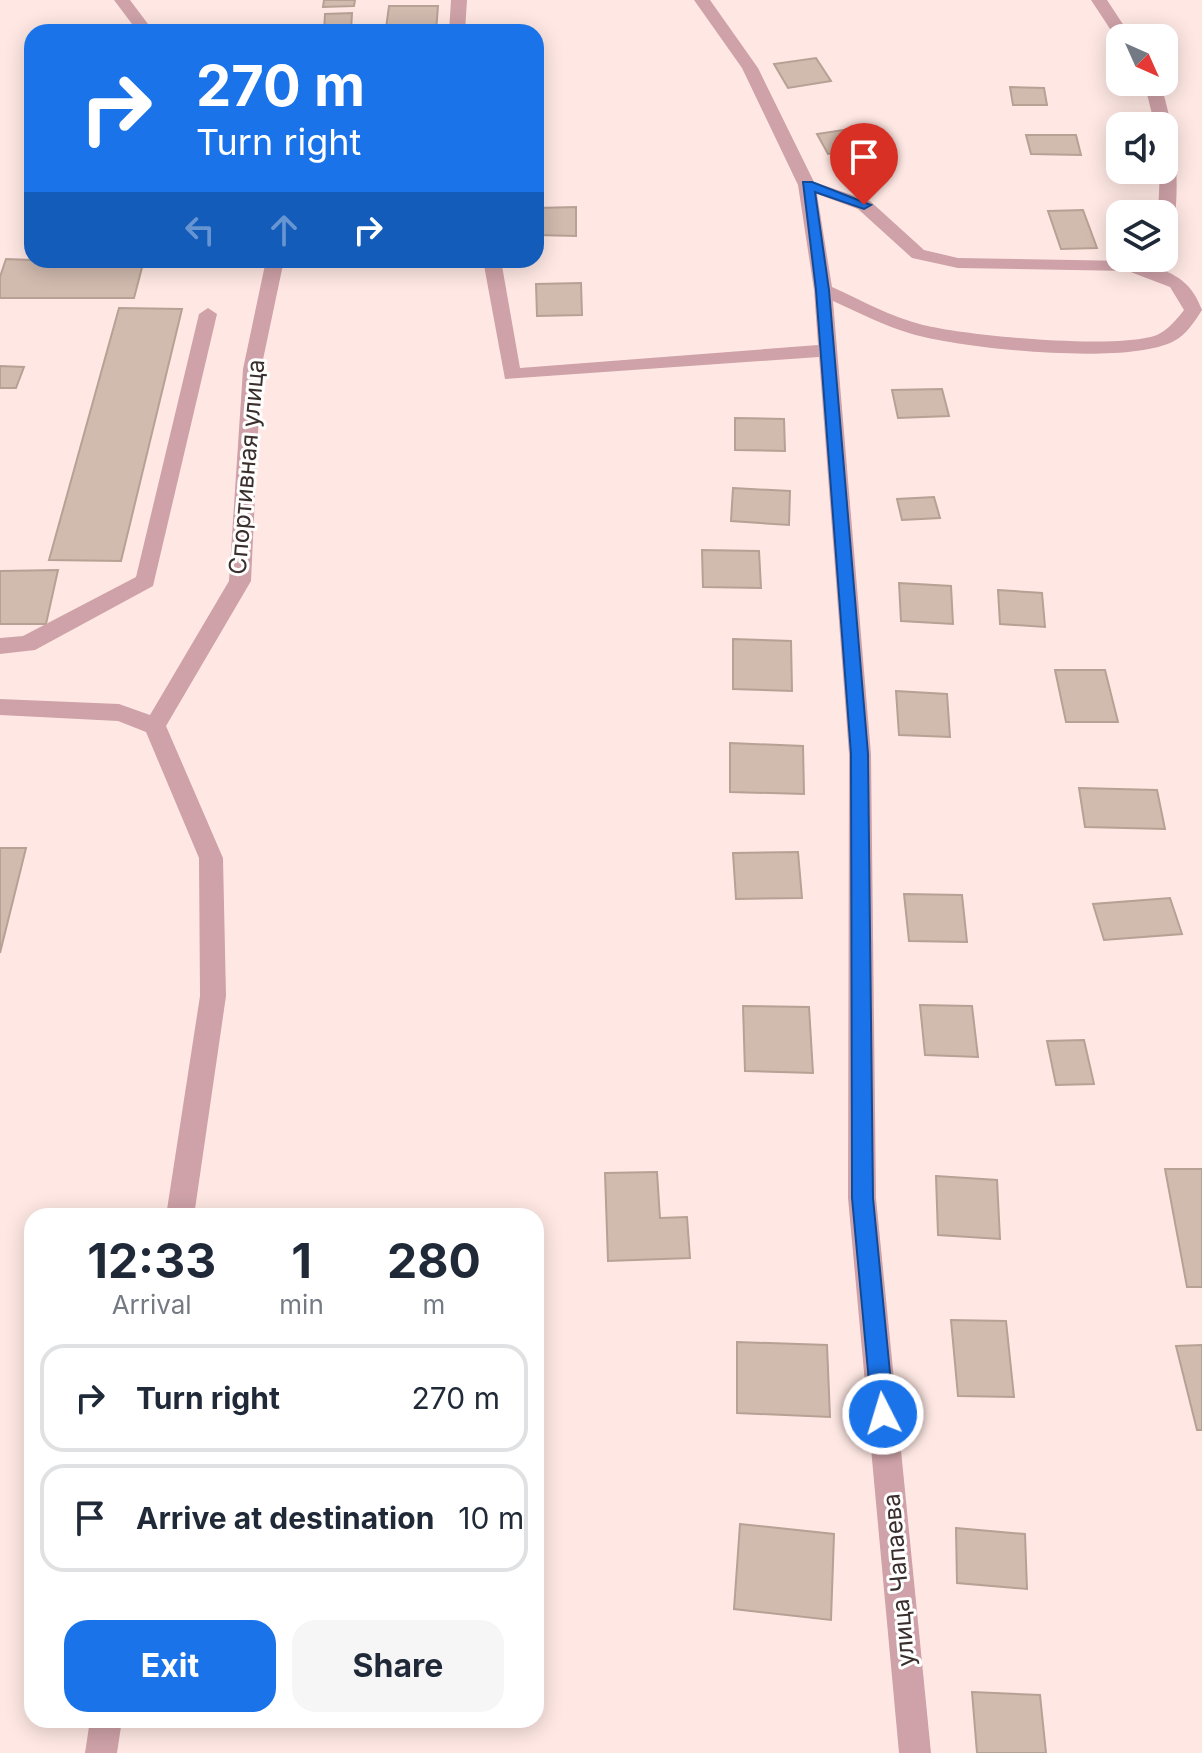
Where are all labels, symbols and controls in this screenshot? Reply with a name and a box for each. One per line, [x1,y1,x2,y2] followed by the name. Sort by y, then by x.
[1106,24,1178,96] north arrow
[1106,24,1178,272] map controls
[196,52,365,120] text: 270 m
[64,56,168,160] icon: right
[1106,112,1178,184] button: sound
[196,120,361,164] text: Turn right
[830,123,898,205] pin
[842,135,886,179] icon: arrive
[1106,200,1178,272] button: layers
[178,208,222,252] icon: left
[262,208,306,252] icon: ahead
[346,208,390,252] icon: right
[223,358,270,576] street label: Спортивная улица
[87,1231,216,1290] text: 12:33
[291,1231,312,1290] text: 1
[387,1231,481,1290] text: 280
[112,1289,192,1320] text: Arrival
[279,1289,324,1320] text: min
[422,1289,445,1320] text: m
[841,1372,925,1456] position arrow
[68,1376,112,1420] icon: right
[136,1380,280,1416] text: Turn right
[412,1380,500,1416] text: 270 m
[876,1492,921,1668] street label: улица Чапаева
[68,1496,112,1540] icon: arrive
[136,1500,434,1536] text: Arrive at destination
[458,1500,524,1536] text: 10 m
[64,1620,276,1712] button: Exit
[292,1620,504,1712] button: Share

